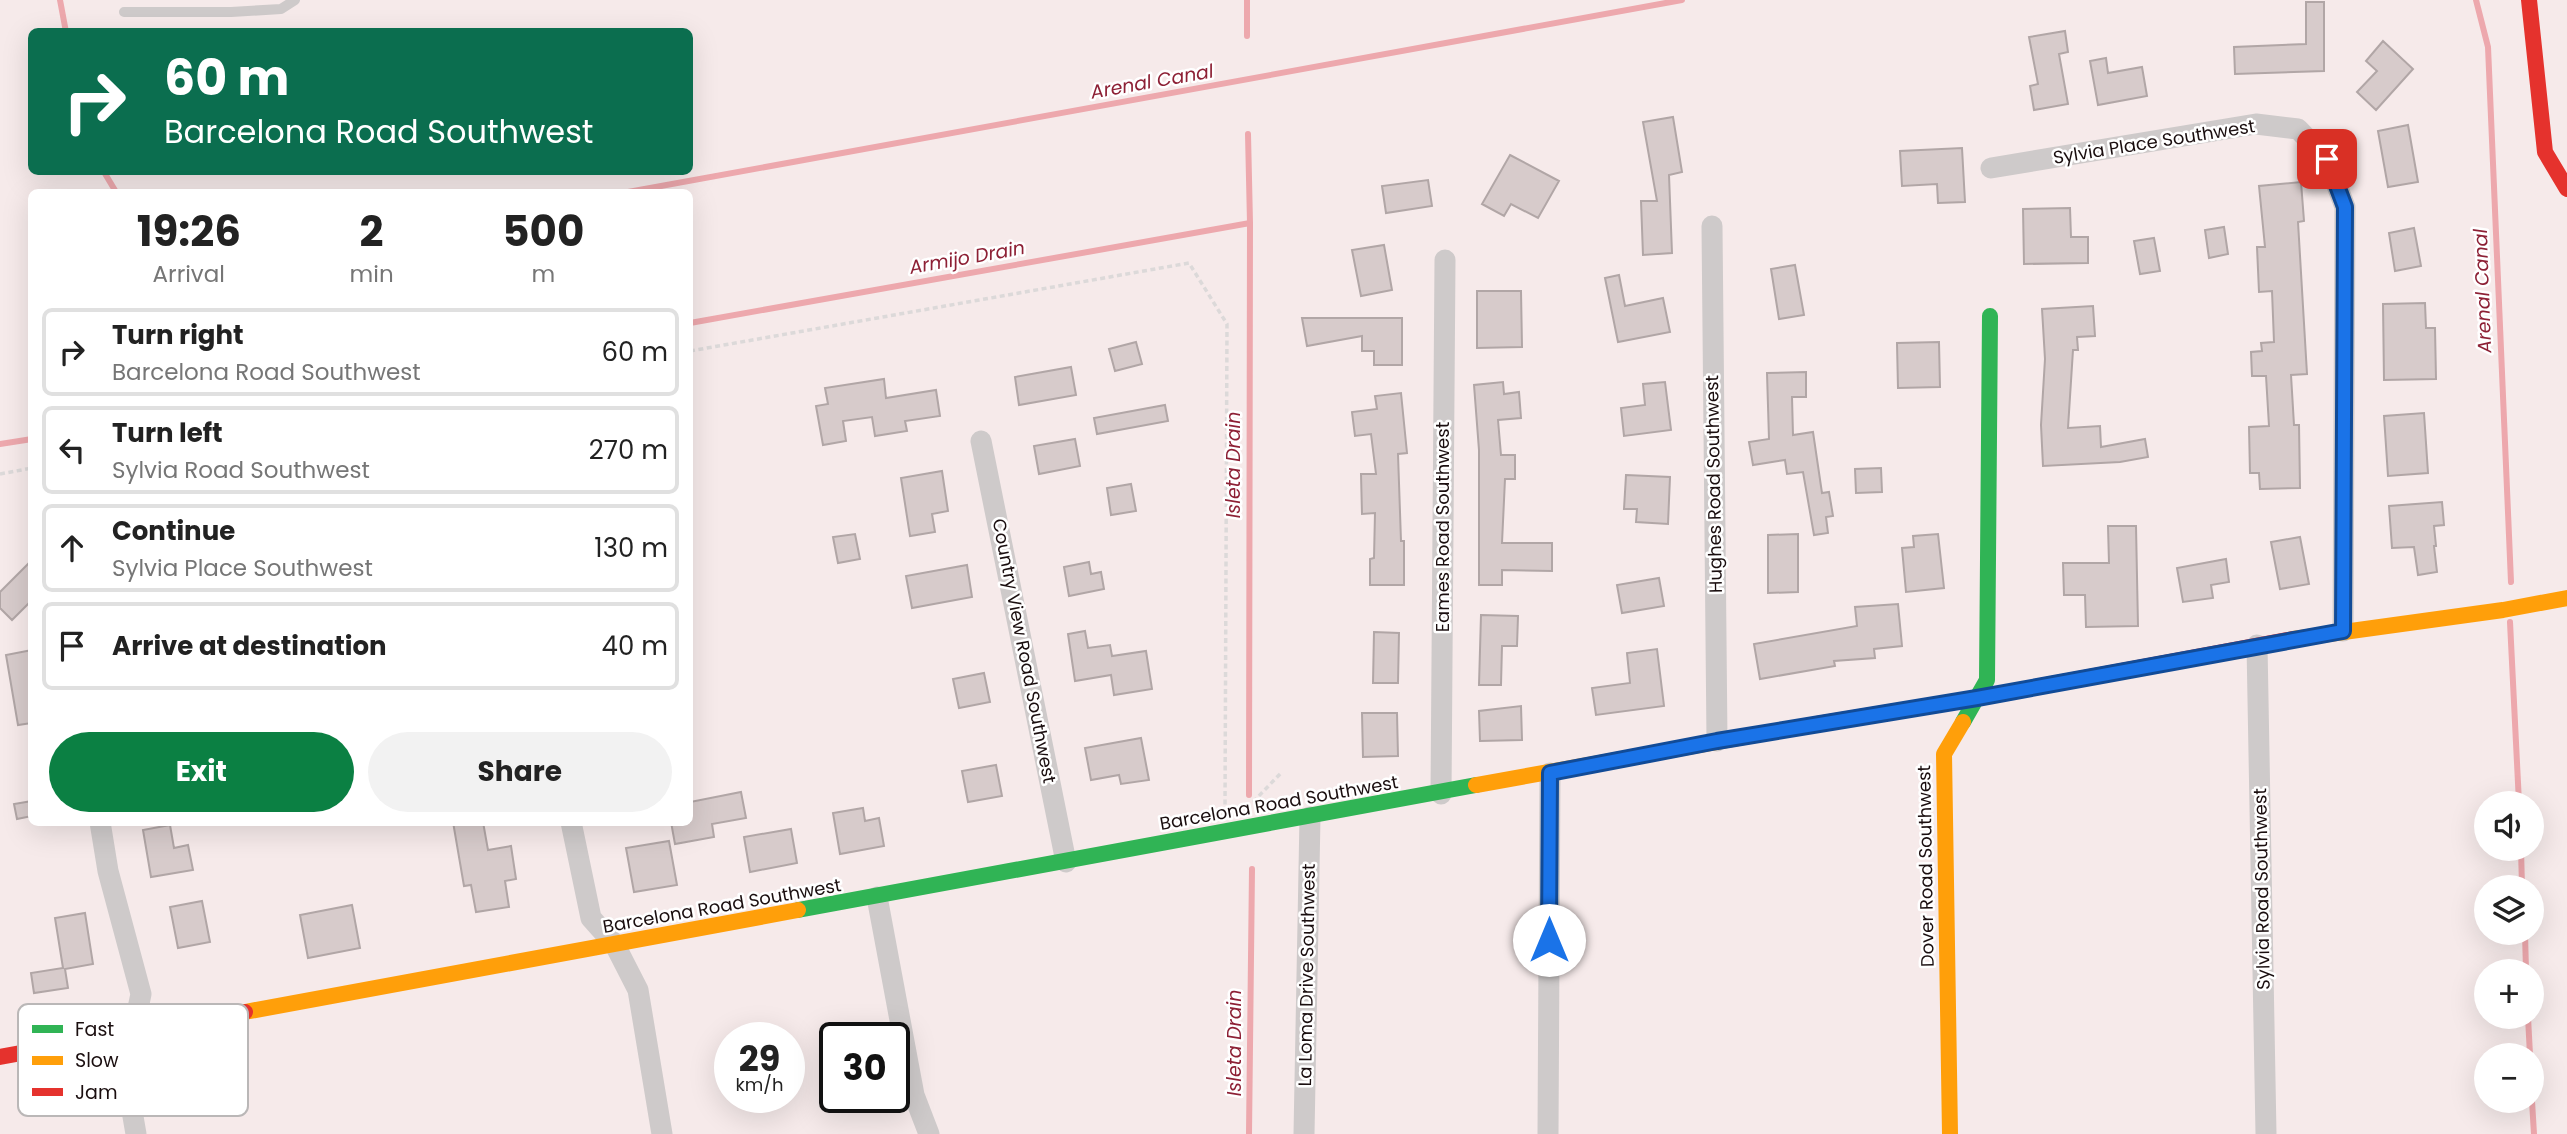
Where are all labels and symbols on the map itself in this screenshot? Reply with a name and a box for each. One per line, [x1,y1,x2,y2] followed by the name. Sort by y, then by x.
[1088,57,1216,106] water label: Arenal Canal
[2051,113,2257,170] street label: Sylvia Place Southwest
[2297,129,2357,189] pin
[2467,228,2498,355] water label: Arenal Canal
[906,234,1027,281] water label: Armijo Drain
[1699,375,1728,593] street label: Hughes Road Southwest
[1220,412,1247,518] water label: Isleta Drain
[1430,422,1455,632] street label: Eames Road Southwest
[987,516,1062,785] street label: Country View Road Southwest
[1911,765,1940,967] street label: Dover Road Southwest
[1158,769,1400,836] street label: Barcelona Road Southwest
[2247,788,2276,990] street label: Sylvia Road Southwest
[1292,863,1321,1087] street label: La Loma Drive Southwest
[601,872,843,939] street label: Barcelona Road Southwest
[1512,903,1586,977] position arrow
[1221,990,1248,1096] water label: Isleta Drain
[18,1004,248,1116] legend
[75,1016,114,1043] text: Fast
[819,1022,910,1113] speed limit sign: 30
[75,1047,119,1074] text: Slow
[75,1079,117,1106] text: Jam

